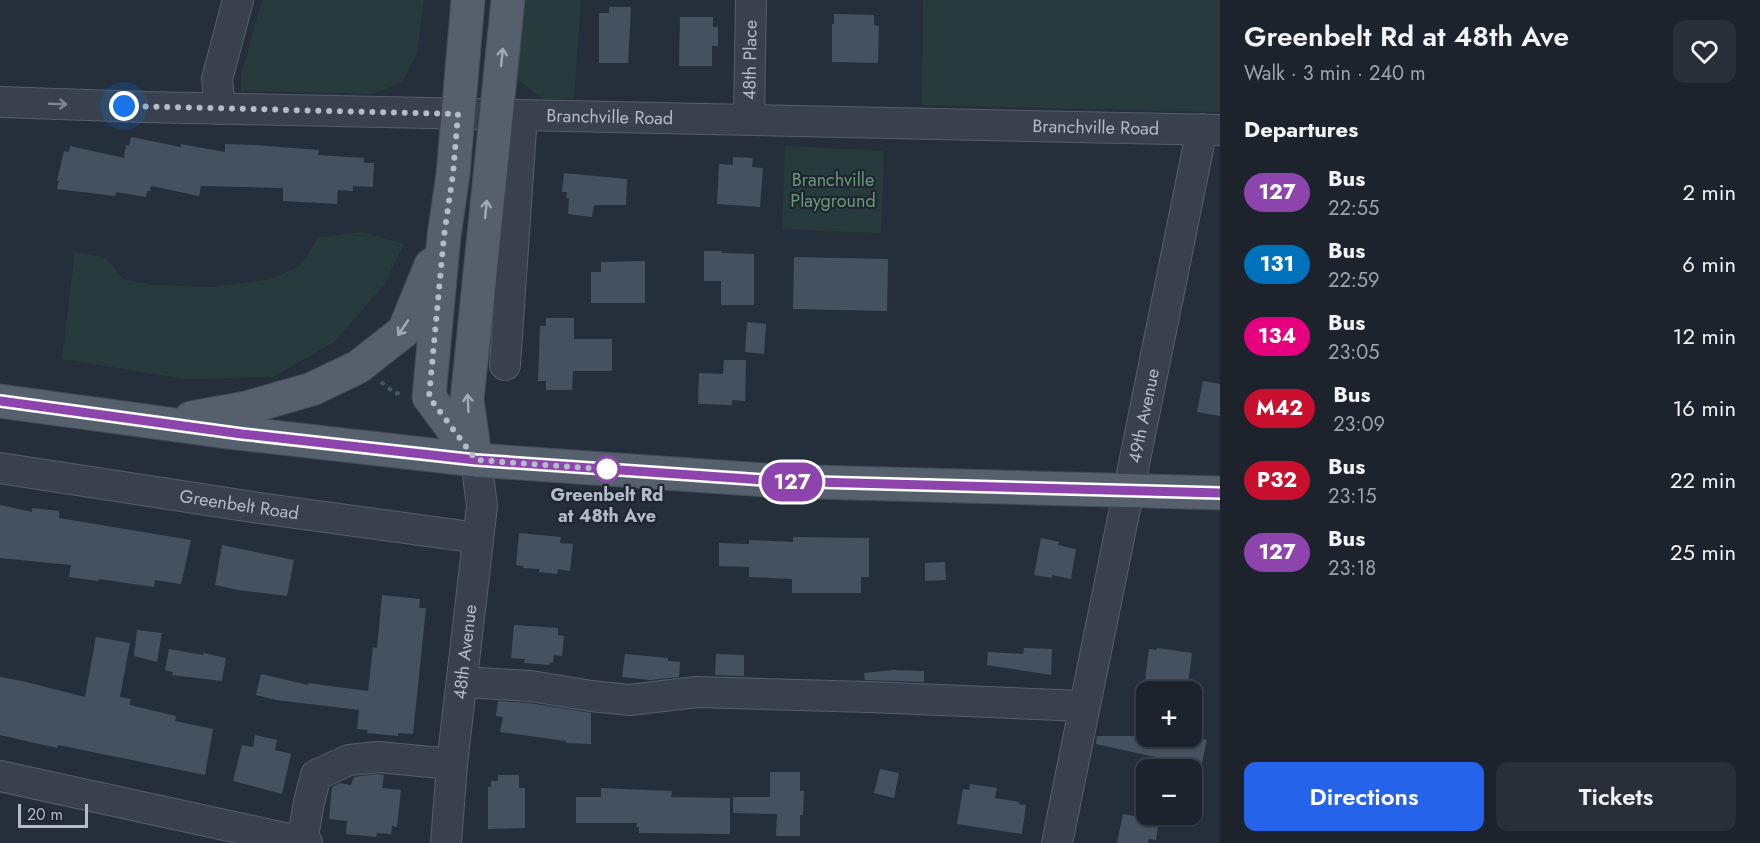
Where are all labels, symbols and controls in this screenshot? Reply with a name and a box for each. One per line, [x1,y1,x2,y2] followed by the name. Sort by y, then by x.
[1244,16,1569,57] text: Greenbelt Rd at 48th Ave
[736,20,764,100] street label: 48th Place
[1673,20,1736,83] button: heart
[497,48,508,68] one-way arrow
[1244,59,1426,88] text: Walk · 3 min · 240 m
[109,91,139,121] your location
[48,98,68,110] one-way arrow
[546,103,673,131] street label: Branchville Road
[1032,113,1159,142] street label: Branchville Road
[1244,113,1358,145] text: Departures
[1328,162,1365,194] text: Bus
[790,167,876,214] park label: Branchville Playground
[1682,176,1736,208] text: 2 min
[1258,177,1296,207] text: 127
[1328,194,1379,223] text: 22:55
[481,199,492,219] one-way arrow
[1328,234,1365,266] text: Bus
[1682,248,1736,280] text: 6 min
[1260,249,1294,279] text: 131
[1328,266,1380,295] text: 22:59
[1328,306,1365,338] text: Bus
[397,319,410,336] one-way arrow
[1673,320,1736,352] text: 12 min
[1258,321,1296,351] text: 134
[1328,338,1380,367] text: 23:05
[1121,366,1166,465] street label: 49th Avenue
[1333,378,1370,410] text: Bus
[1672,392,1736,424] text: 16 min
[462,393,473,413] one-way arrow
[1256,393,1303,423] text: M42
[1333,410,1385,439] text: 23:09
[1328,450,1365,482] text: Bus
[594,456,620,482] marker: Greenbelt Rd at 48th Ave
[758,462,826,502] line badge: 127
[1670,464,1736,496] text: 22 min
[1257,465,1297,495] text: P32
[773,467,811,497] text: 127
[551,482,663,529] place label: Greenbelt Rd at 48th Ave
[1328,482,1377,511] text: 23:15
[178,483,300,526] street label: Greenbelt Road
[1328,522,1365,554] text: Bus
[1670,536,1736,568] text: 25 min
[1258,537,1296,567] text: 127
[1328,554,1376,583] text: 23:18
[447,603,483,701] street label: 48th Avenue
[1136,681,1202,825] map controls
[1136,681,1202,747] button: +
[1136,759,1202,825] button: −
[1244,762,1484,831] button: Directions
[1496,762,1736,831] button: Tickets
[18,801,88,828] scale bar
[27,803,63,826] text: 20 m

